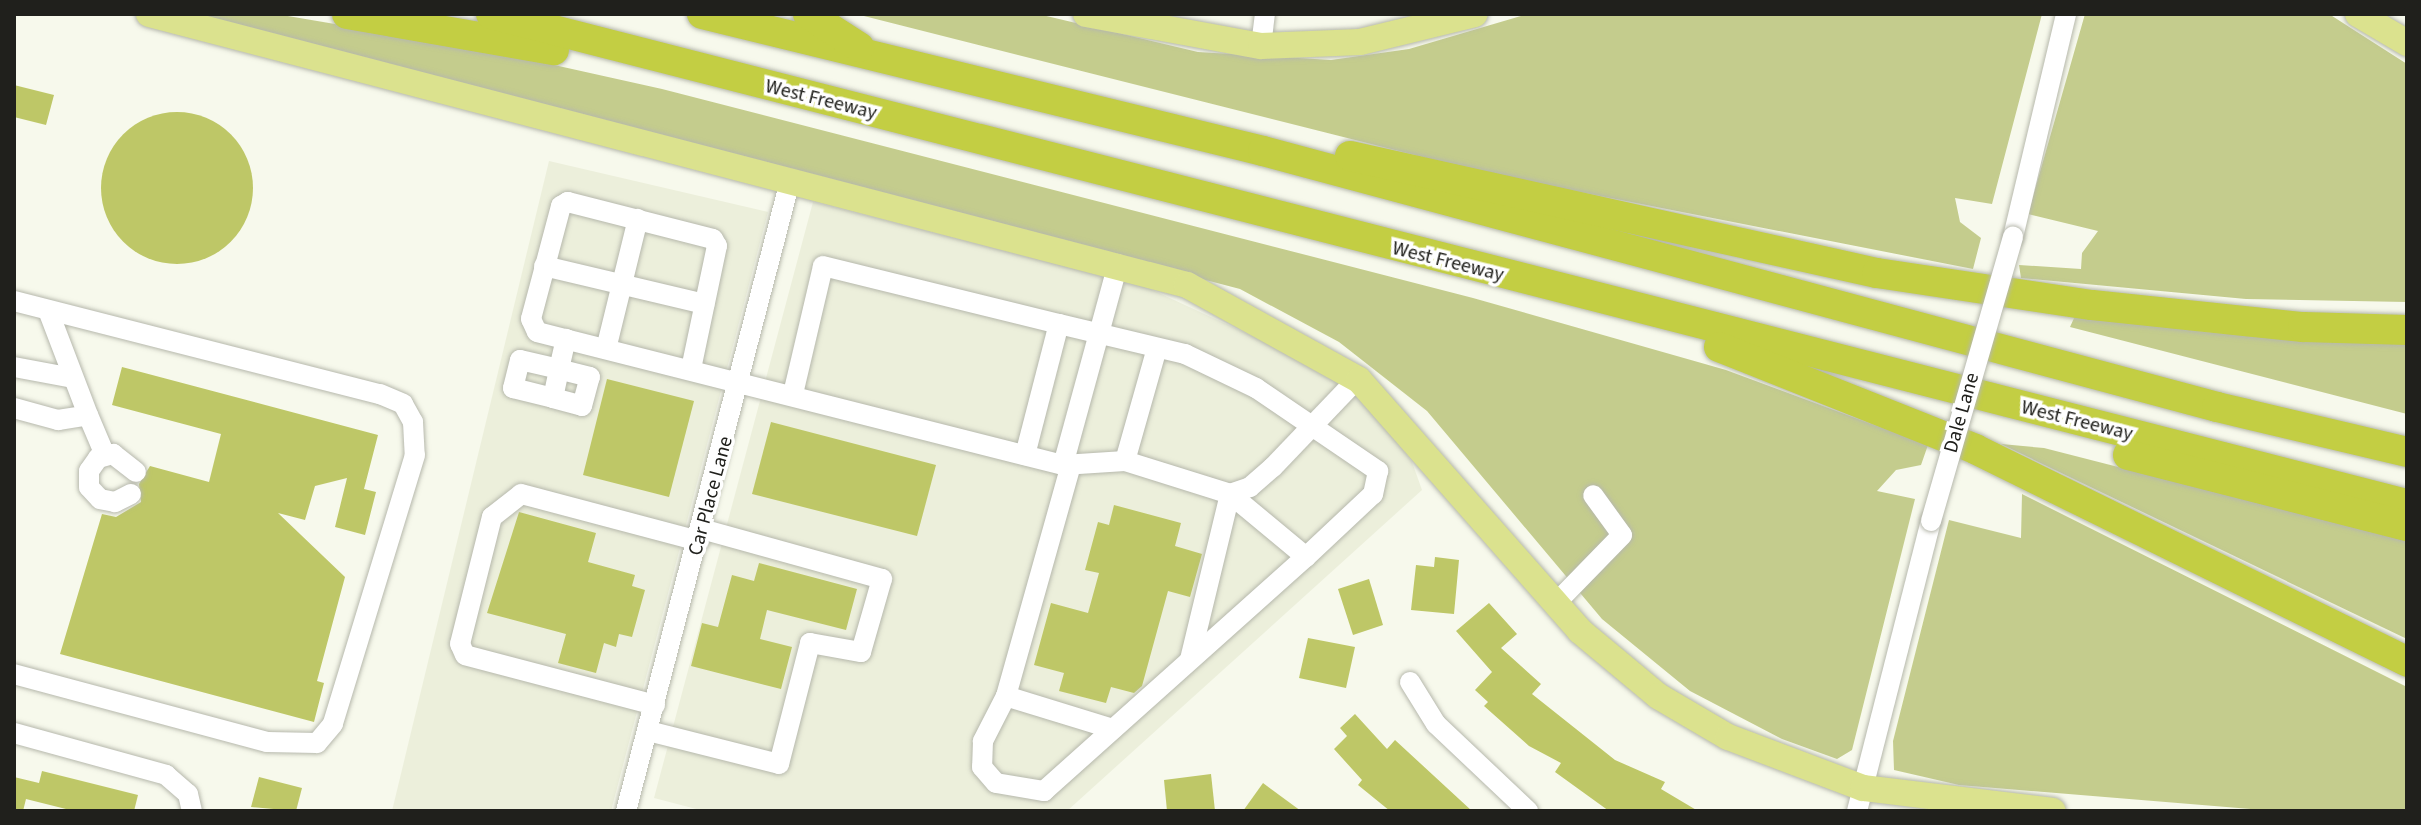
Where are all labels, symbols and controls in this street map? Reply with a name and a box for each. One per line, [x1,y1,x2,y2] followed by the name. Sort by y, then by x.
[763,75,879,125] street label: West Freeway
[1390,237,1506,287] street label: West Freeway
[1939,370,1985,456] street label: Dale Lane
[2019,396,2135,446] street label: West Freeway
[684,434,738,558] street label: Car Place Lane

